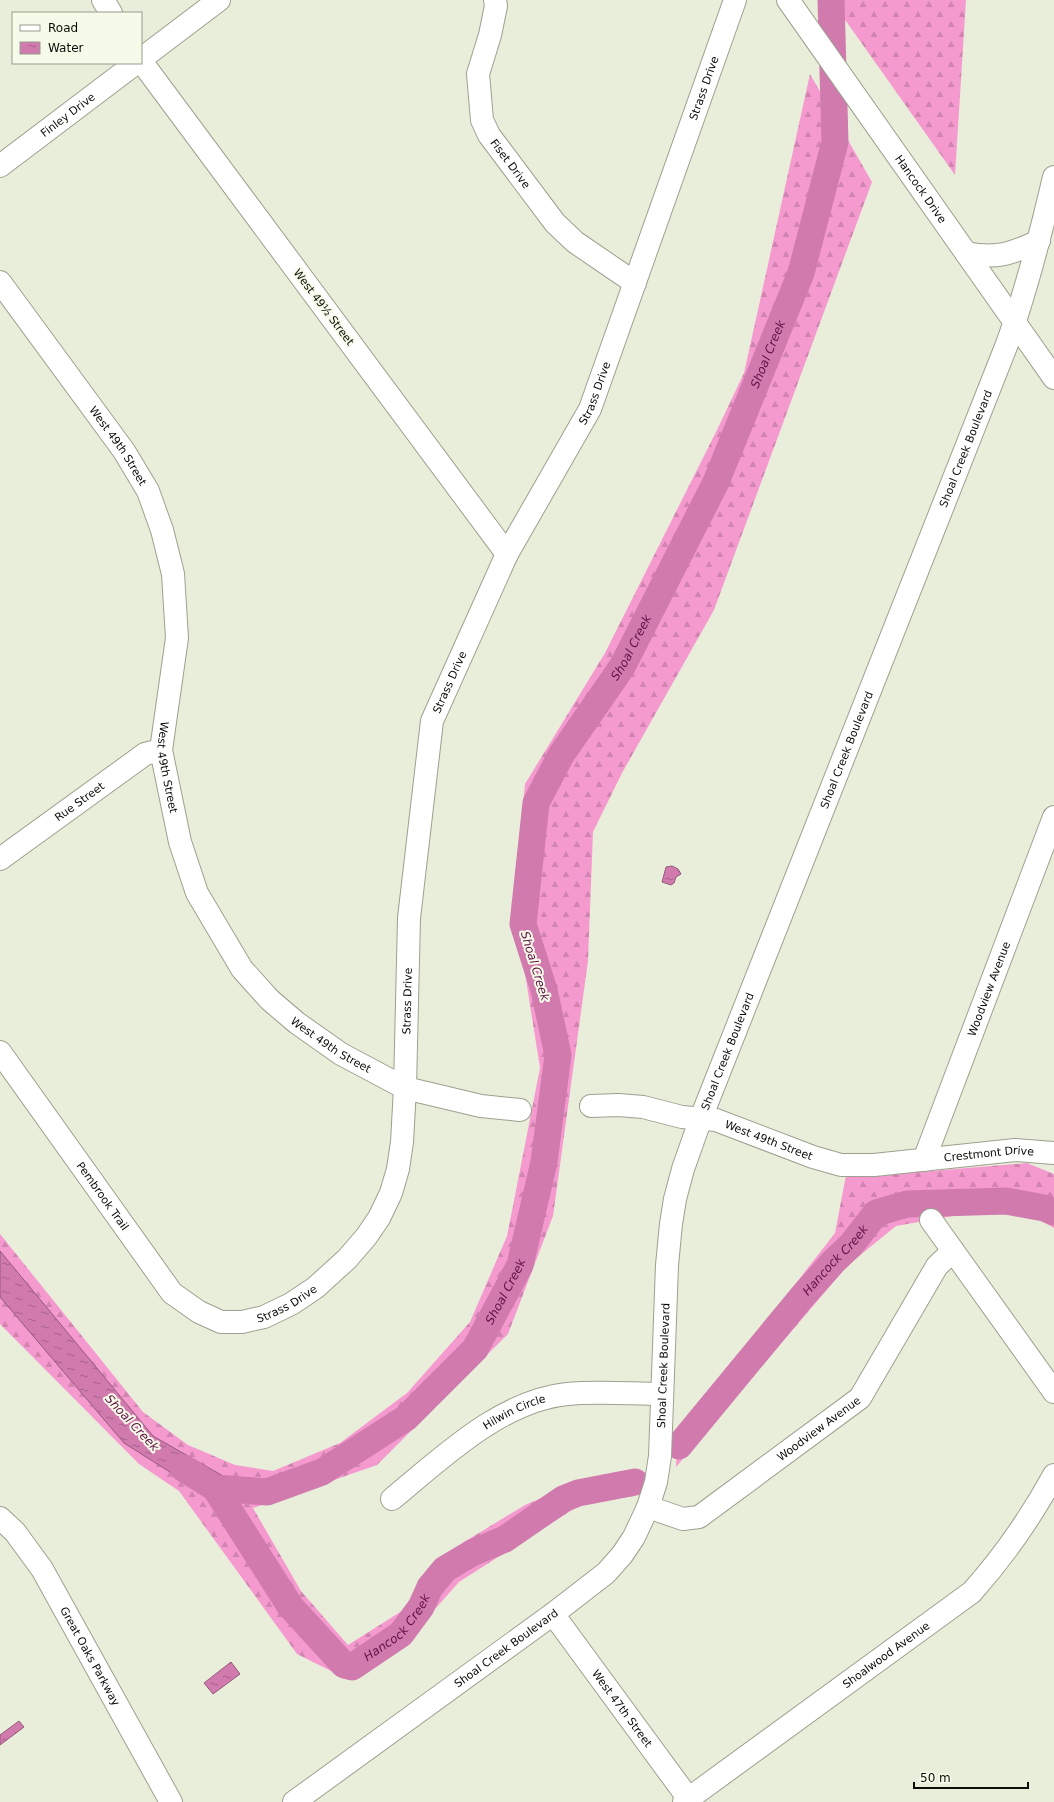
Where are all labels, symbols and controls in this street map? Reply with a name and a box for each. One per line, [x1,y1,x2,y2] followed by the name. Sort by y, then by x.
[12,12,142,64] legend
[48,21,78,35] text: Road
[48,41,84,55] text: Water
[687,54,722,122] street label: Strass Drive
[38,90,98,140] street label: Finley Drive
[487,137,533,191] street label: Fiset Drive
[892,153,949,226] street label: Hancock Drive
[291,267,357,349] street label: West 49½ Street
[748,317,788,390] water label: Shoal Creek
[576,360,613,427] street label: Strass Drive
[937,388,995,509] street label: Shoal Creek Boulevard
[86,404,149,488] street label: West 49th Street
[608,612,655,683] water label: Shoal Creek
[430,649,470,716] street label: Strass Drive
[818,690,876,811] street label: Shoal Creek Boulevard
[154,721,180,815] street label: West 49th Street
[52,779,107,824] street label: Rue Street
[518,929,553,1004] water label: Shoal Creek
[965,940,1013,1038] street label: Woodview Avenue
[400,967,415,1035] street label: Strass Drive
[699,991,757,1112] street label: Shoal Creek Boulevard
[288,1015,374,1076] street label: West 49th Street
[723,1118,815,1163] street label: West 49th Street
[943,1144,1035,1165] street label: Crestmont Drive
[74,1160,131,1233] street label: Pembrook Trail
[800,1221,872,1298] water label: Hancock Creek
[483,1257,528,1327] water label: Shoal Creek
[256,1282,320,1325] street label: Strass Drive
[655,1303,673,1428] street label: Shoal Creek Boulevard
[102,1392,162,1455] water label: Shoal Creek
[481,1392,547,1432] street label: Hilwin Circle
[775,1394,863,1464] street label: Woodview Avenue
[361,1591,433,1664] water label: Hancock Creek
[57,1605,123,1709] street label: Great Oaks Parkway
[452,1606,561,1691] street label: Shoal Creek Boulevard
[840,1619,932,1691] street label: Shoalwood Avenue
[589,1667,655,1750] street label: West 47th Street
[914,1764,1028,1790] scale bar
[920,1771,951,1785] text: 50 m

